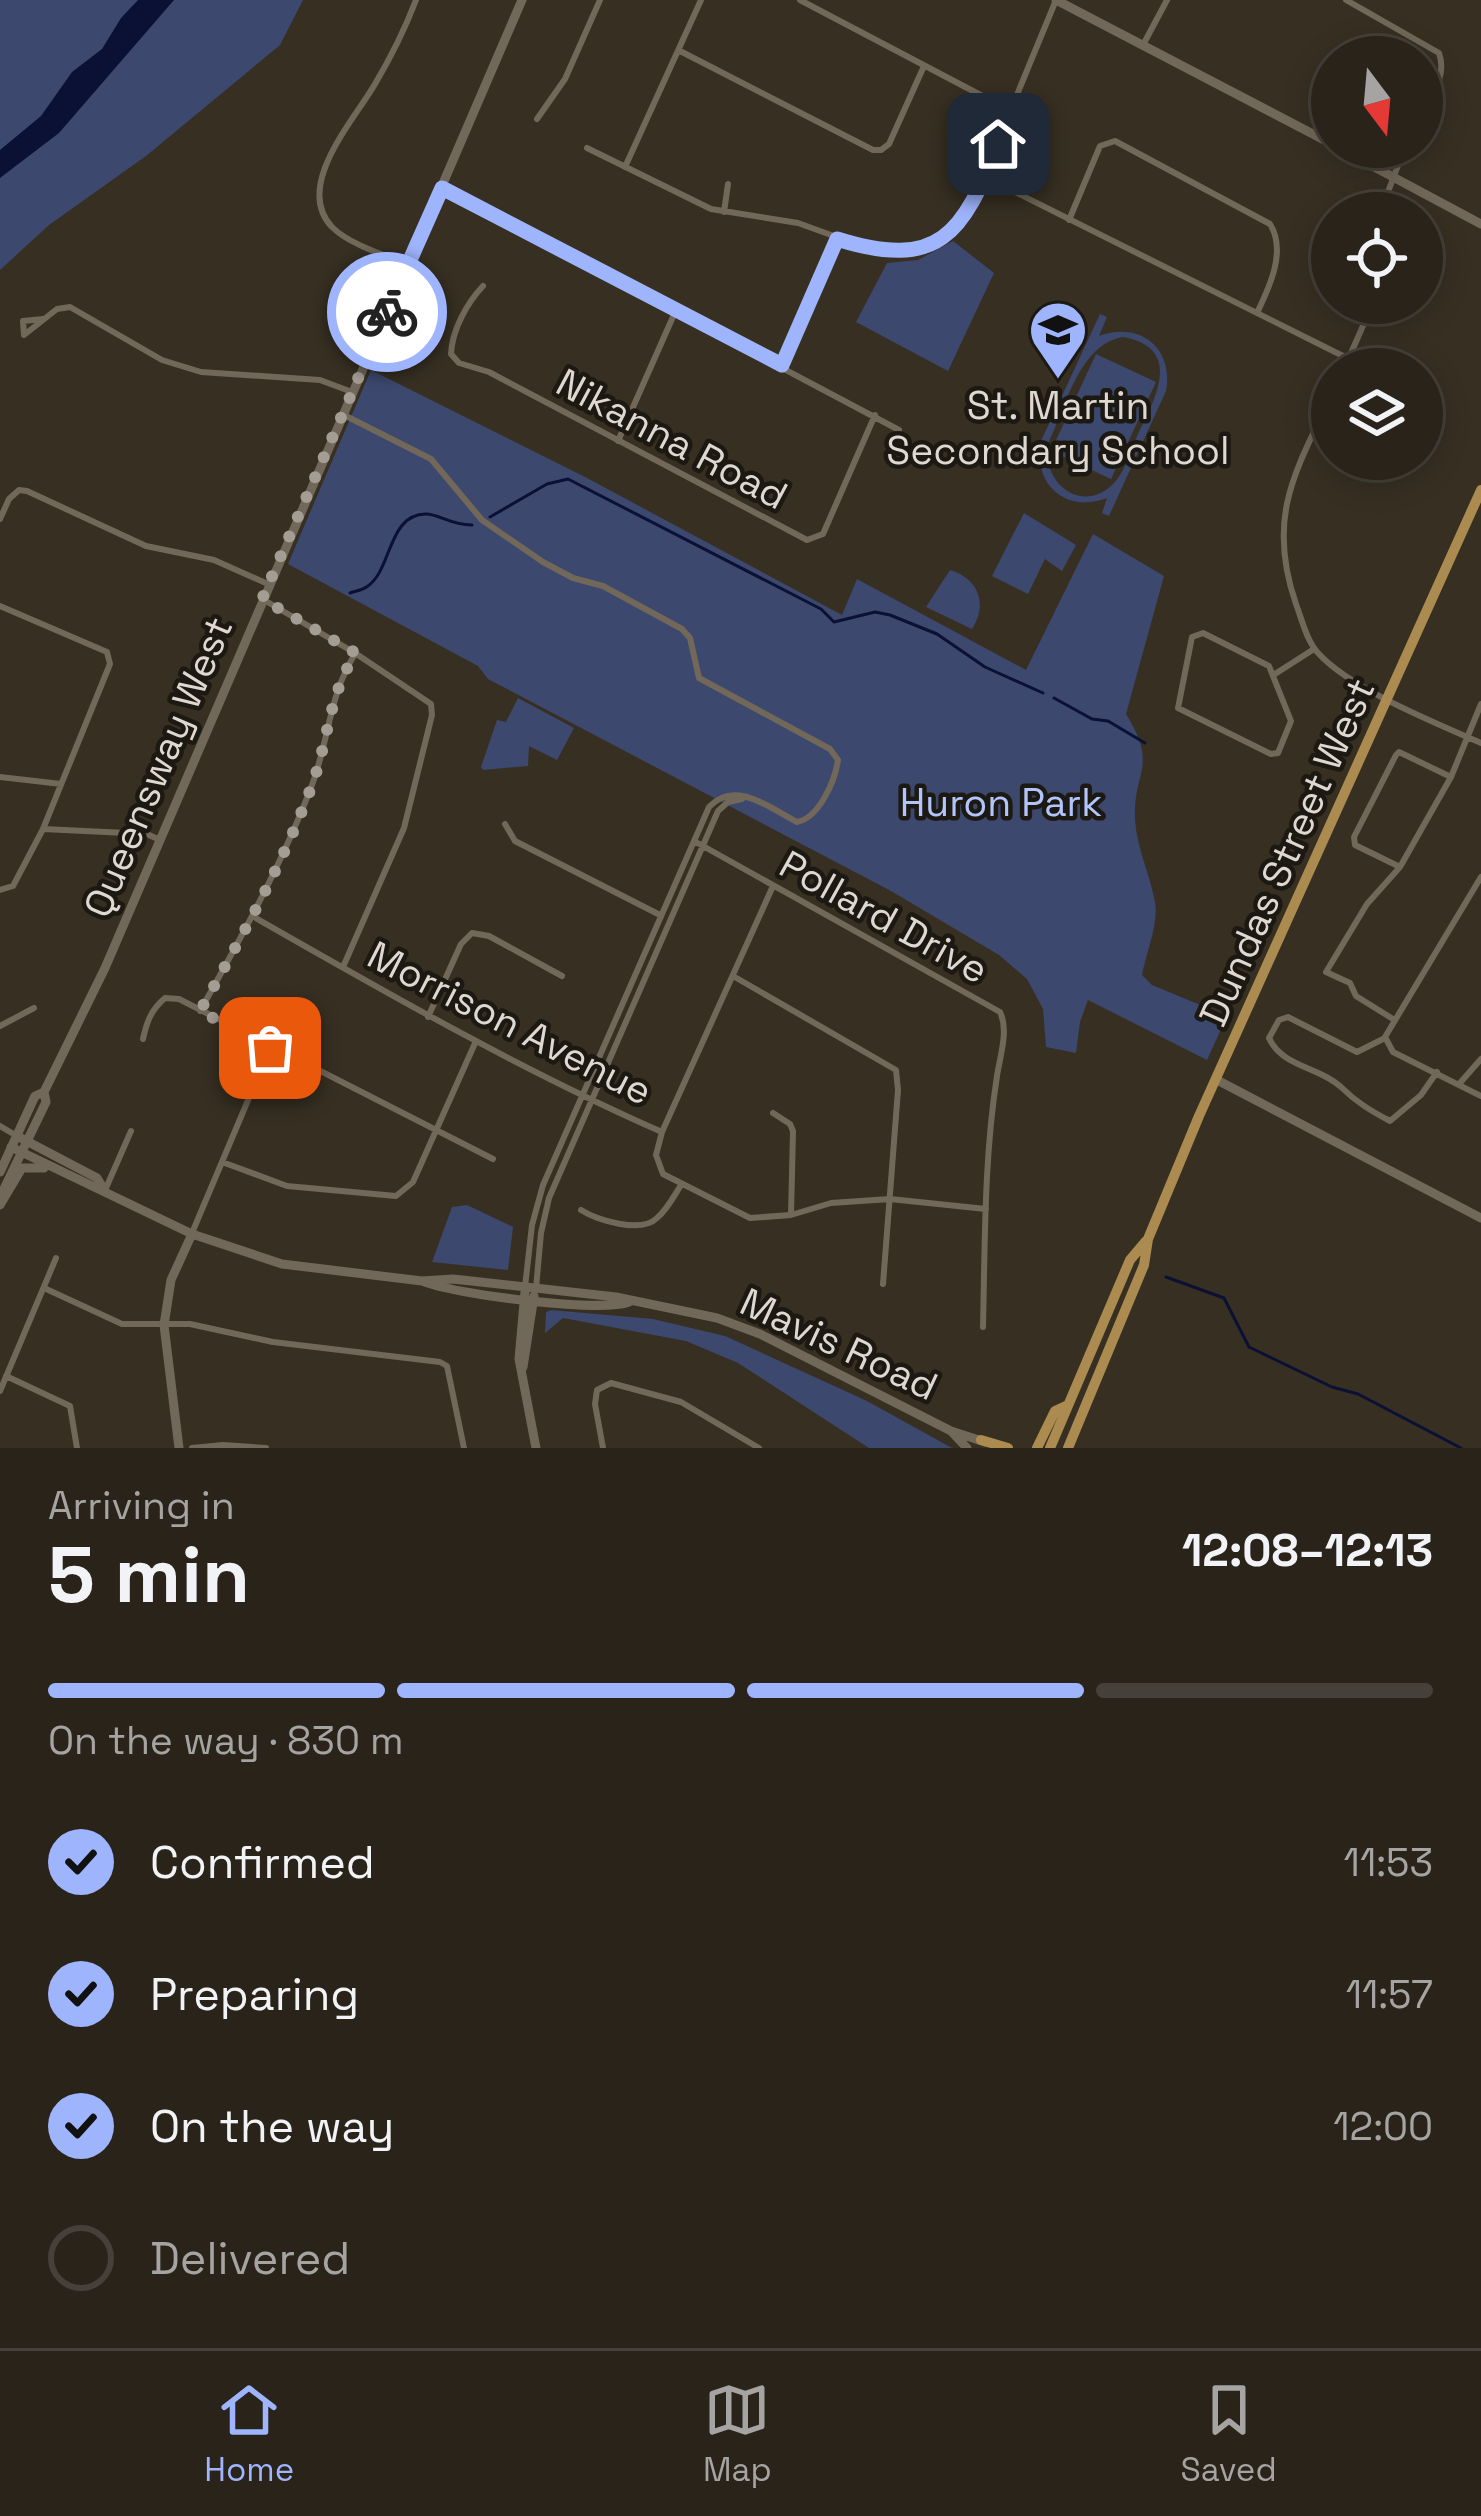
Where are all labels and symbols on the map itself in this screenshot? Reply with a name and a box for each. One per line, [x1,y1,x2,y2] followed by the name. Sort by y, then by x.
[1311,36,1443,168] north arrow
[947,93,1049,195] pin
[327,252,447,372] courier
[1027,299,1089,381] school or university icon: St. Martin Secondary School
[548,358,796,520] street label: Nikanna Road
[886,381,1230,475] place label: St. Martin Secondary School
[73,609,243,925] street label: Queensway West
[1188,671,1386,1033] street label: Dundas Street West
[900,778,1102,827] park label: Huron Park
[771,840,997,994] street label: Pollard Drive
[360,930,660,1116] street label: Morrison Avenue
[219,997,321,1099] pin
[733,1277,945,1411] street label: Mavis Road

